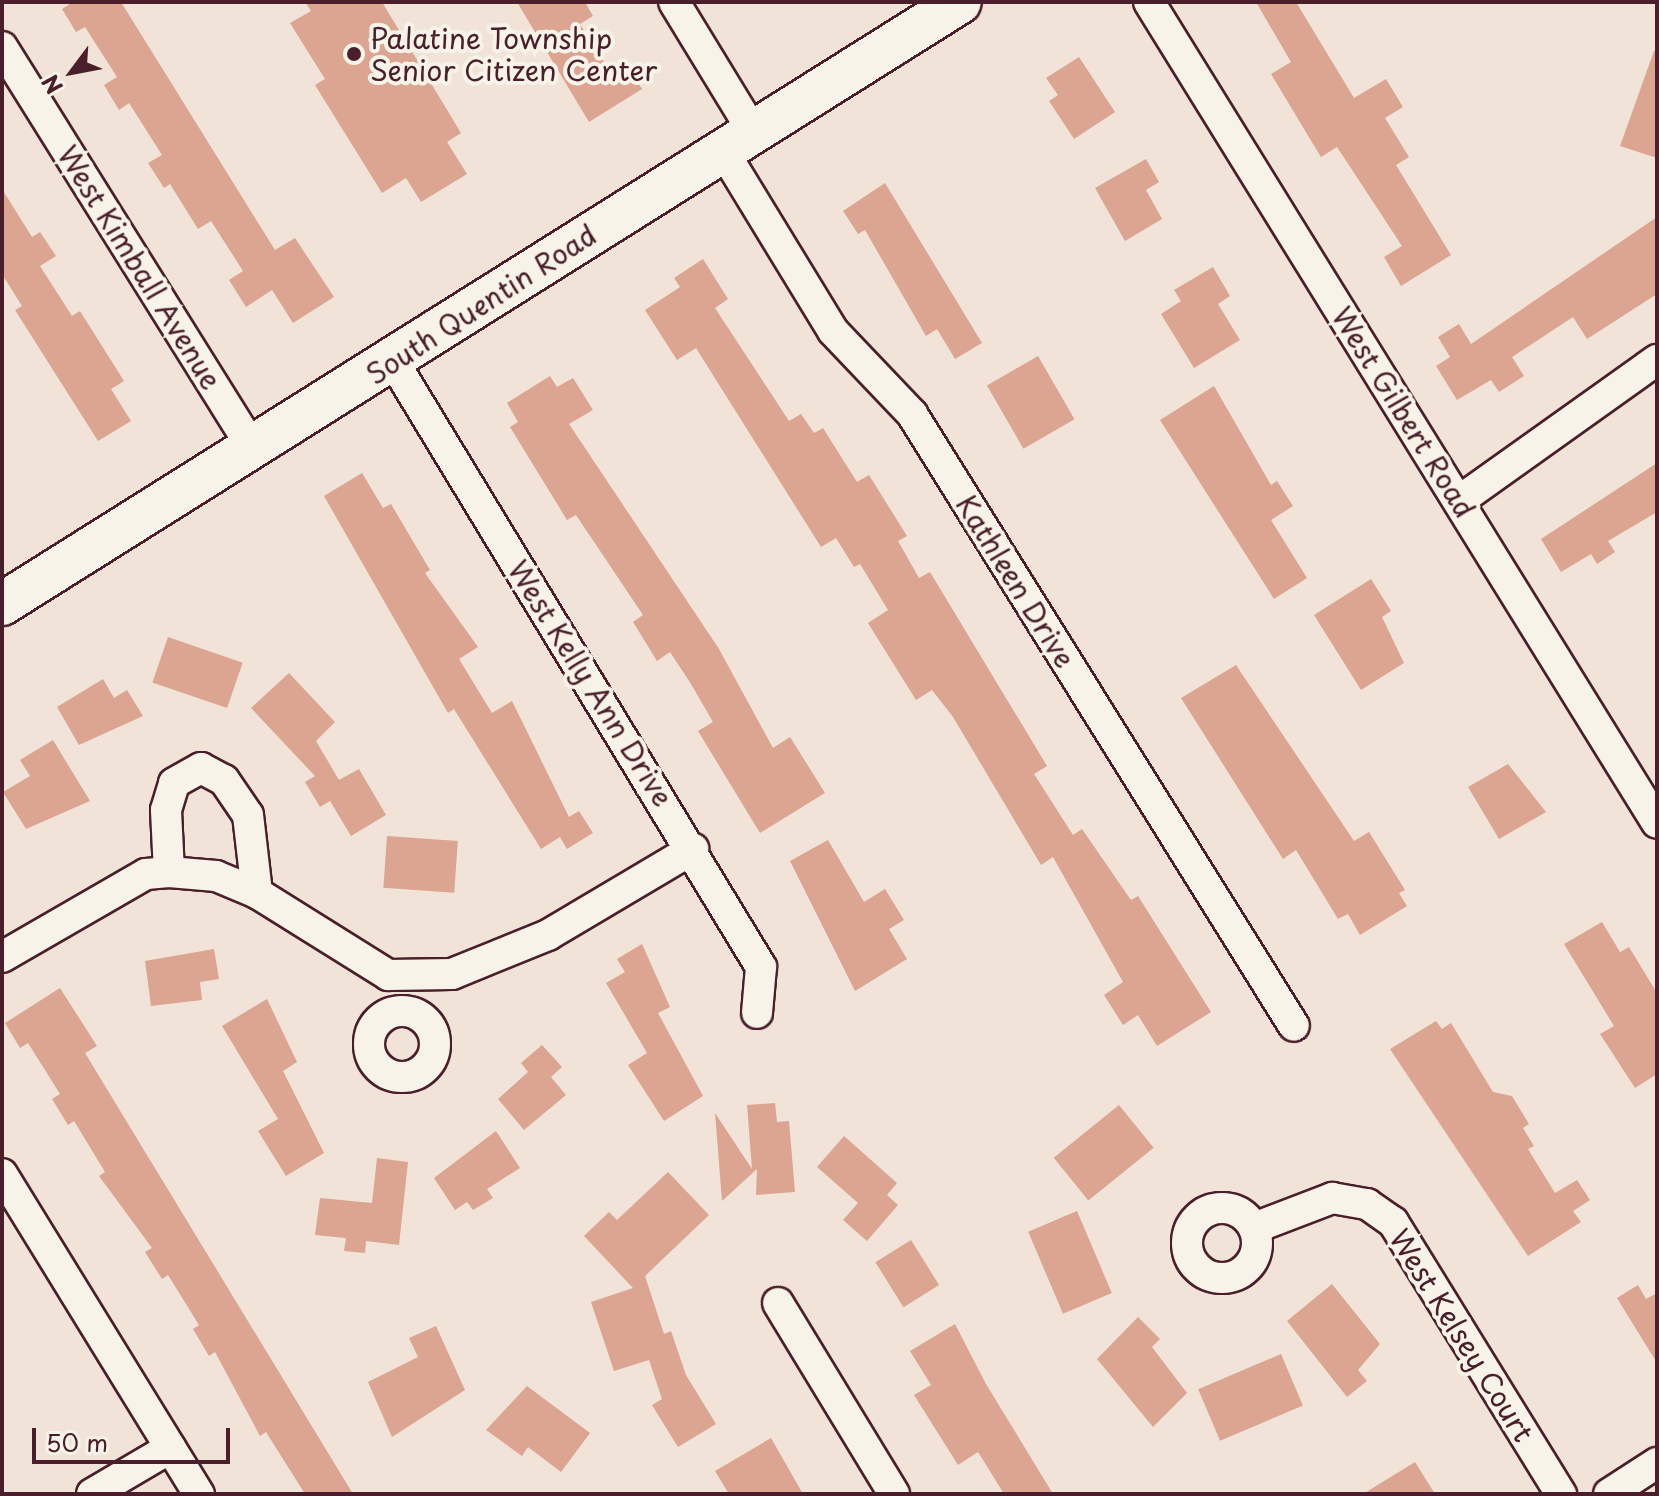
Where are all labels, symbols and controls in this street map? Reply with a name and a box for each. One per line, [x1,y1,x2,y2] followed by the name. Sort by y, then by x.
[370,21,658,87] place label: Palatine Township Senior Citizen Center
[32,32,112,112] north arrow
[345,45,363,63] marker: Palatine Township Senior Citizen Center
[33,69,70,101] text: N
[51,139,229,395] street label: West Kimball Avenue
[358,216,604,392] street label: South Quentin Road
[1324,299,1484,525] street label: West Gilbert Road
[949,487,1083,675] street label: Kathleen Drive
[501,553,681,813] street label: West Kelly Ann Drive
[1383,1222,1541,1448] street label: West Kelsey Court
[36,1412,234,1462] scale bar
[46,1424,108,1460] text: 50 m

